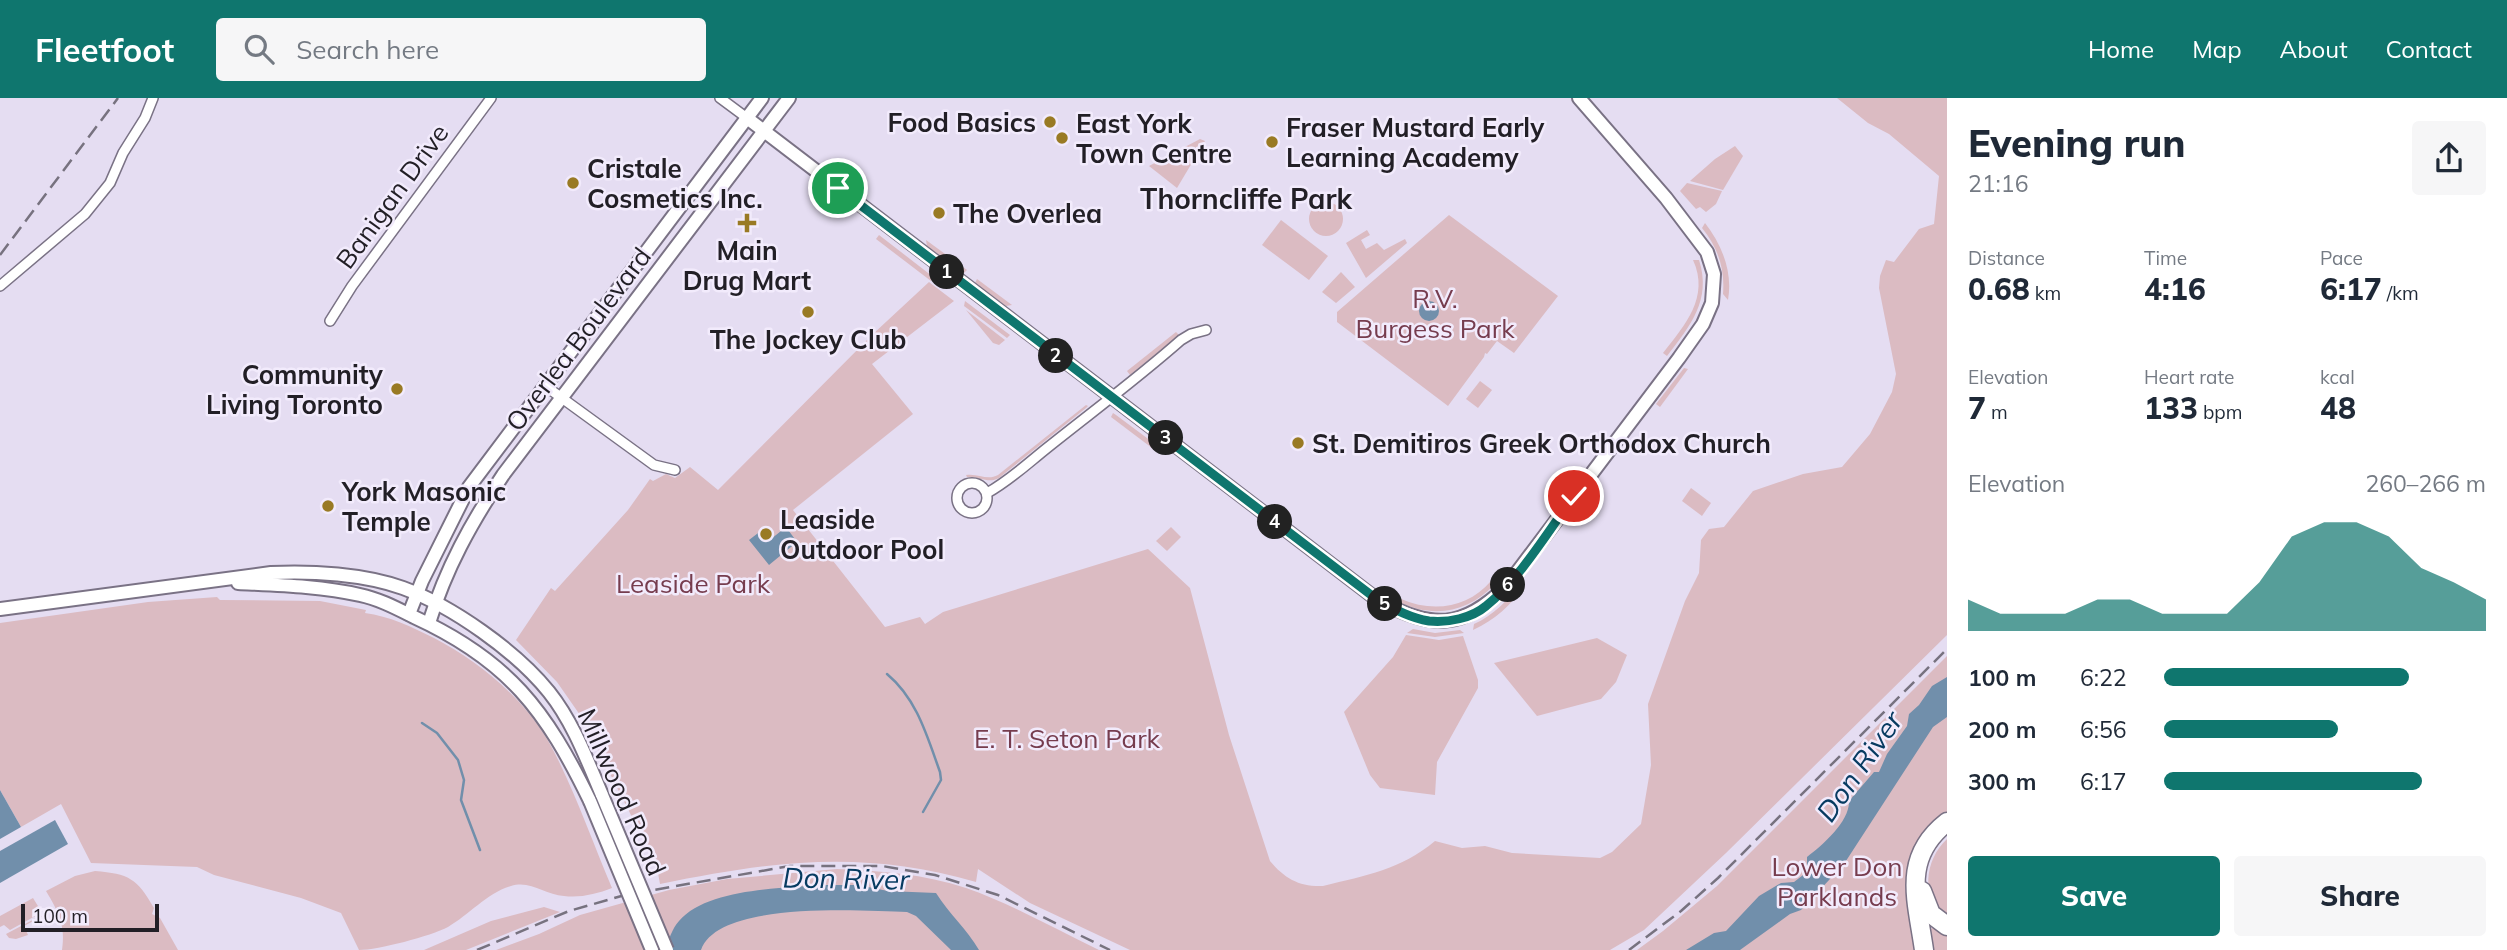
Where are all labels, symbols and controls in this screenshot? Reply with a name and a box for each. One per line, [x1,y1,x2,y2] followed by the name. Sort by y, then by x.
[216,18,706,81] search box
[35,29,174,70] text: Fleetfoot
[240,30,278,68] icon: search
[296,33,439,66] text: Search here
[2088,34,2154,64] text: Home
[2192,34,2242,64] text: Map
[2280,34,2348,64] text: About
[2386,34,2472,64] text: Contact
[888,106,1036,139] place label: Food Basics
[1076,107,1232,170] place label: East York Town Centre
[1286,111,1545,174] place label: Fraser Mustard Early Learning Academy
[1042,114,1058,130] marker: Food Basics
[328,117,456,275] street label: Banigan Drive
[1968,119,2186,167] text: Evening run
[2412,121,2486,195] button: share
[1054,130,1070,146] marker: East York Town Centre
[1264,134,1280,150] marker: Fraser Mustard Early Learning Academy
[587,152,763,215] place label: Cristale Cosmetics Inc.
[808,158,868,218] pin
[819,169,857,207] icon: arrive
[1968,169,2028,198] text: 21:16
[565,175,581,191] marker: Cristale Cosmetics Inc.
[1140,181,1352,216] district label: Thorncliffe Park
[953,197,1102,230] place label: The Overlea
[931,205,947,221] marker: The Overlea
[739,215,755,231] marker: Main Drug Mart
[683,234,811,297] place label: Main Drug Mart
[498,241,658,437] street label: Overlea Boulevard
[1968,246,2045,270] text: Distance
[2144,246,2187,270] text: Time
[2320,246,2363,270] text: Pace
[930,254,964,290] pin: 1
[941,259,952,283] text: 1
[1968,270,2030,308] text: 0.68
[2144,270,2206,308] text: 4:16
[2320,270,2382,308] text: 6:17
[2030,281,2061,305] text: km
[2382,281,2419,305] text: /km
[1355,282,1515,345] park label: R.V. Burgess Park
[800,304,816,320] marker: The Jockey Club
[710,323,906,356] place label: The Jockey Club
[1038,338,1074,374] pin: 2
[1050,343,1061,367] text: 2
[206,358,384,421] place label: Community Living Toronto
[1968,365,2048,389] text: Elevation
[2144,365,2234,389] text: Heart rate
[2320,365,2355,389] text: kcal
[389,381,405,397] marker: Community Living Toronto
[1968,389,1986,427] text: 7
[2144,389,2198,427] text: 133
[2320,389,2356,427] text: 48
[1986,400,2008,424] text: m
[2198,400,2242,424] text: bpm
[1148,420,1184,456] pin: 3
[1160,425,1171,449] text: 3
[1312,427,1771,460] place label: St. Demitiros Greek Orthodox Church
[1290,435,1306,451] marker: St. Demitiros Greek Orthodox Church
[1544,466,1604,526] pin
[1968,469,2065,498] text: Elevation
[2365,469,2486,498] text: 260–266 m
[341,475,506,538] place label: York Masonic Temple
[1555,477,1593,515] icon: check
[320,498,336,514] marker: York Masonic Temple
[780,503,944,566] place label: Leaside Outdoor Pool
[1258,504,1292,540] pin: 4
[1269,509,1280,533] text: 4
[758,526,774,542] marker: Leaside Outdoor Pool
[616,567,771,600] park label: Leaside Park
[1490,568,1526,602] pin: 6
[1502,572,1513,596] text: 6
[1368,587,1402,622] pin: 5
[1379,591,1390,615] text: 5
[1968,663,2036,692] text: 100 m
[2080,663,2127,692] text: 6:22
[571,703,673,881] street label: Millwood Road
[1808,703,1911,828] water label: Don River
[1968,715,2036,744] text: 200 m
[2080,715,2127,744] text: 6:56
[974,722,1161,755] park label: E. T. Seton Park
[1968,767,2036,796] text: 300 m
[2080,767,2127,796] text: 6:17
[1772,850,1902,913] park label: Lower Don Parklands
[1968,856,2220,936] button: Save
[2234,856,2486,936] button: Share
[782,859,911,897] water label: Don River
[21,901,159,933] scale bar
[32,904,88,928] text: 100 m

